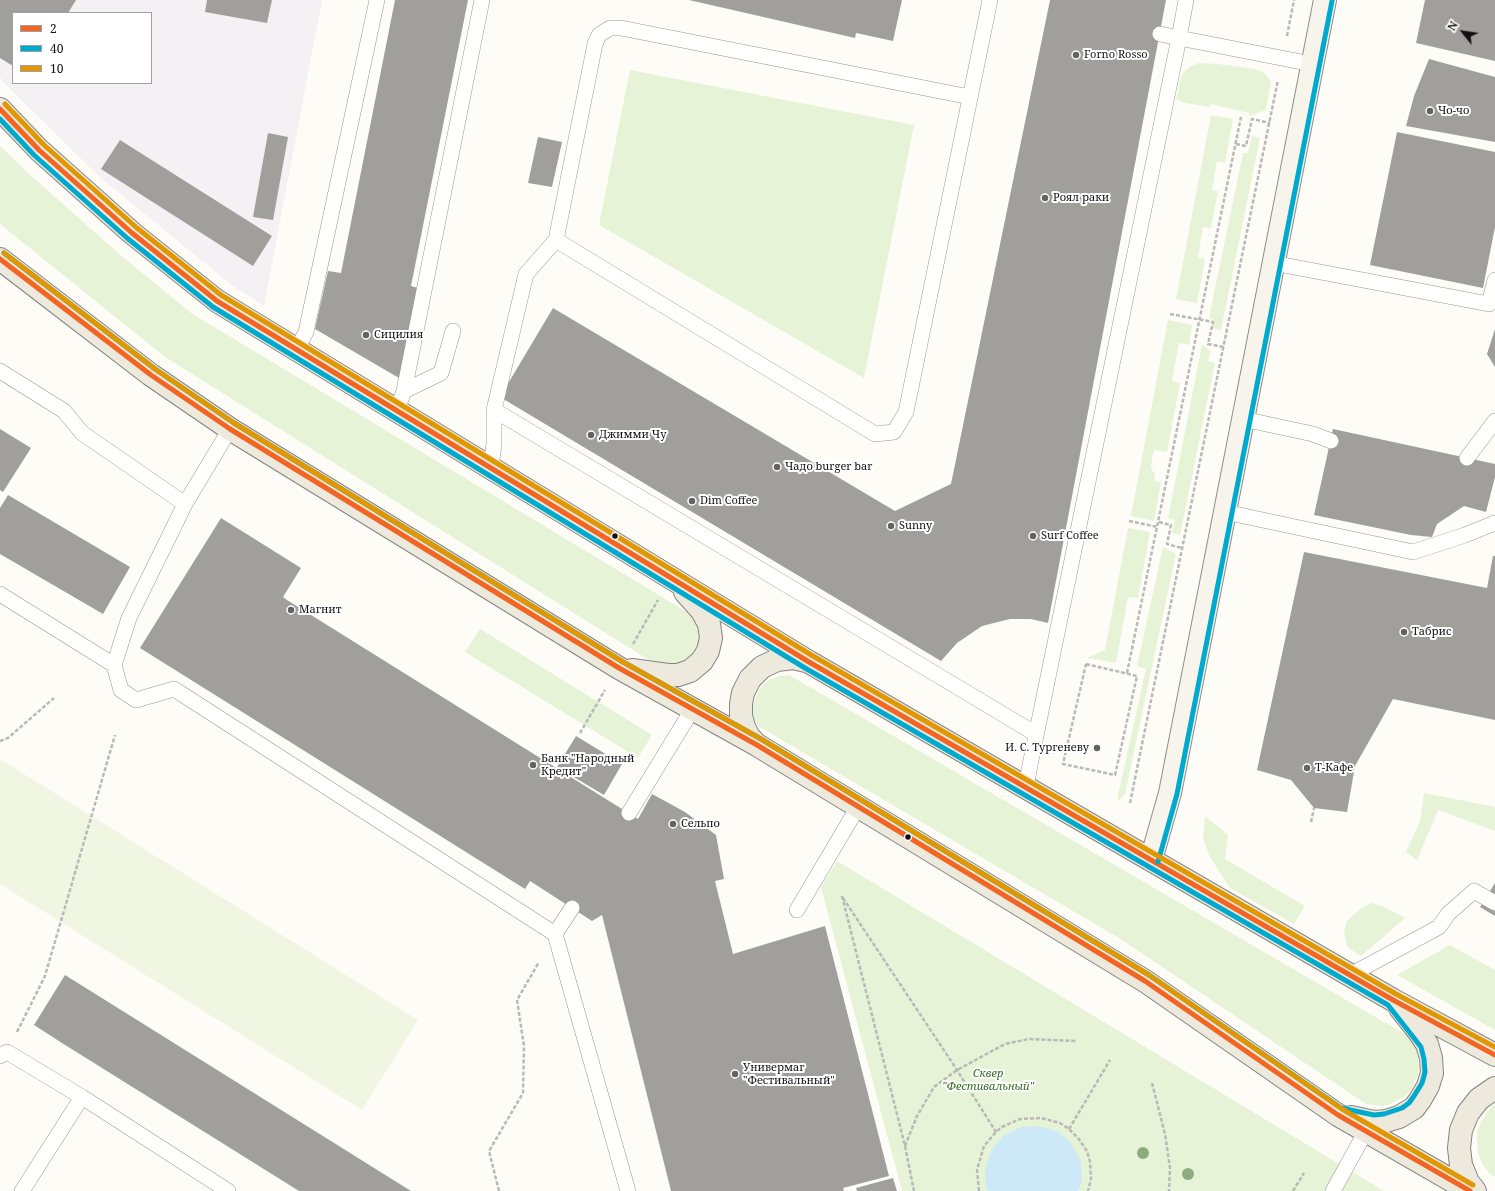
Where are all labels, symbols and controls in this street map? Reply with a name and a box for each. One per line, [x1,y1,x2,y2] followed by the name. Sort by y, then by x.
[12,12,152,84] legend
[1443,12,1483,52] north arrow
[1444,18,1461,33] text: N
[50,20,57,37] text: 2
[50,40,63,57] text: 40
[1084,48,1148,62] place label: Forno Rosso
[1071,50,1081,60] marker: Forno Rosso
[50,60,63,77] text: 10
[1438,104,1469,118] place label: Чо-чо
[1425,106,1435,116] marker: Чо-чо
[1053,191,1109,205] place label: Роял раки
[1040,193,1050,203] marker: Роял раки
[374,328,423,342] place label: Сицилия
[361,330,371,340] marker: Сицилия
[599,428,666,442] place label: Джимми Чу
[586,430,596,440] marker: Джимми Чу
[785,460,872,474] place label: Чадо burger bar
[772,462,782,472] marker: Чадо burger bar
[700,494,757,508] place label: Dim Coffee
[687,496,697,506] marker: Dim Coffee
[899,519,932,533] place label: Sunny
[886,521,896,531] marker: Sunny
[1041,529,1099,543] place label: Surf Coffee
[610,531,620,541] unlabelled marker
[1028,531,1038,541] marker: Surf Coffee
[299,603,342,617] place label: Магнит
[286,605,296,615] marker: Магнит
[1412,625,1451,639] place label: Табрис
[1399,627,1409,637] marker: Табрис
[1005,741,1089,755] place label: И. С. Тургеневу
[1092,743,1102,753] marker: И. С. Тургеневу
[541,752,634,778] place label: Банк "Народный Кредит"
[528,760,538,770] marker: Банк "Народный Кредит"
[1315,761,1353,775] place label: Т-Кафе
[1302,763,1312,773] marker: Т-Кафе
[681,817,720,831] place label: Сельпо
[668,819,678,829] marker: Сельпо
[903,832,913,842] unlabelled marker
[743,1061,835,1087] place label: Универмаг "Фестивальный"
[942,1067,1034,1093] park label: Сквер "Фестивальный"
[730,1069,740,1079] marker: Универмаг "Фестивальный"

